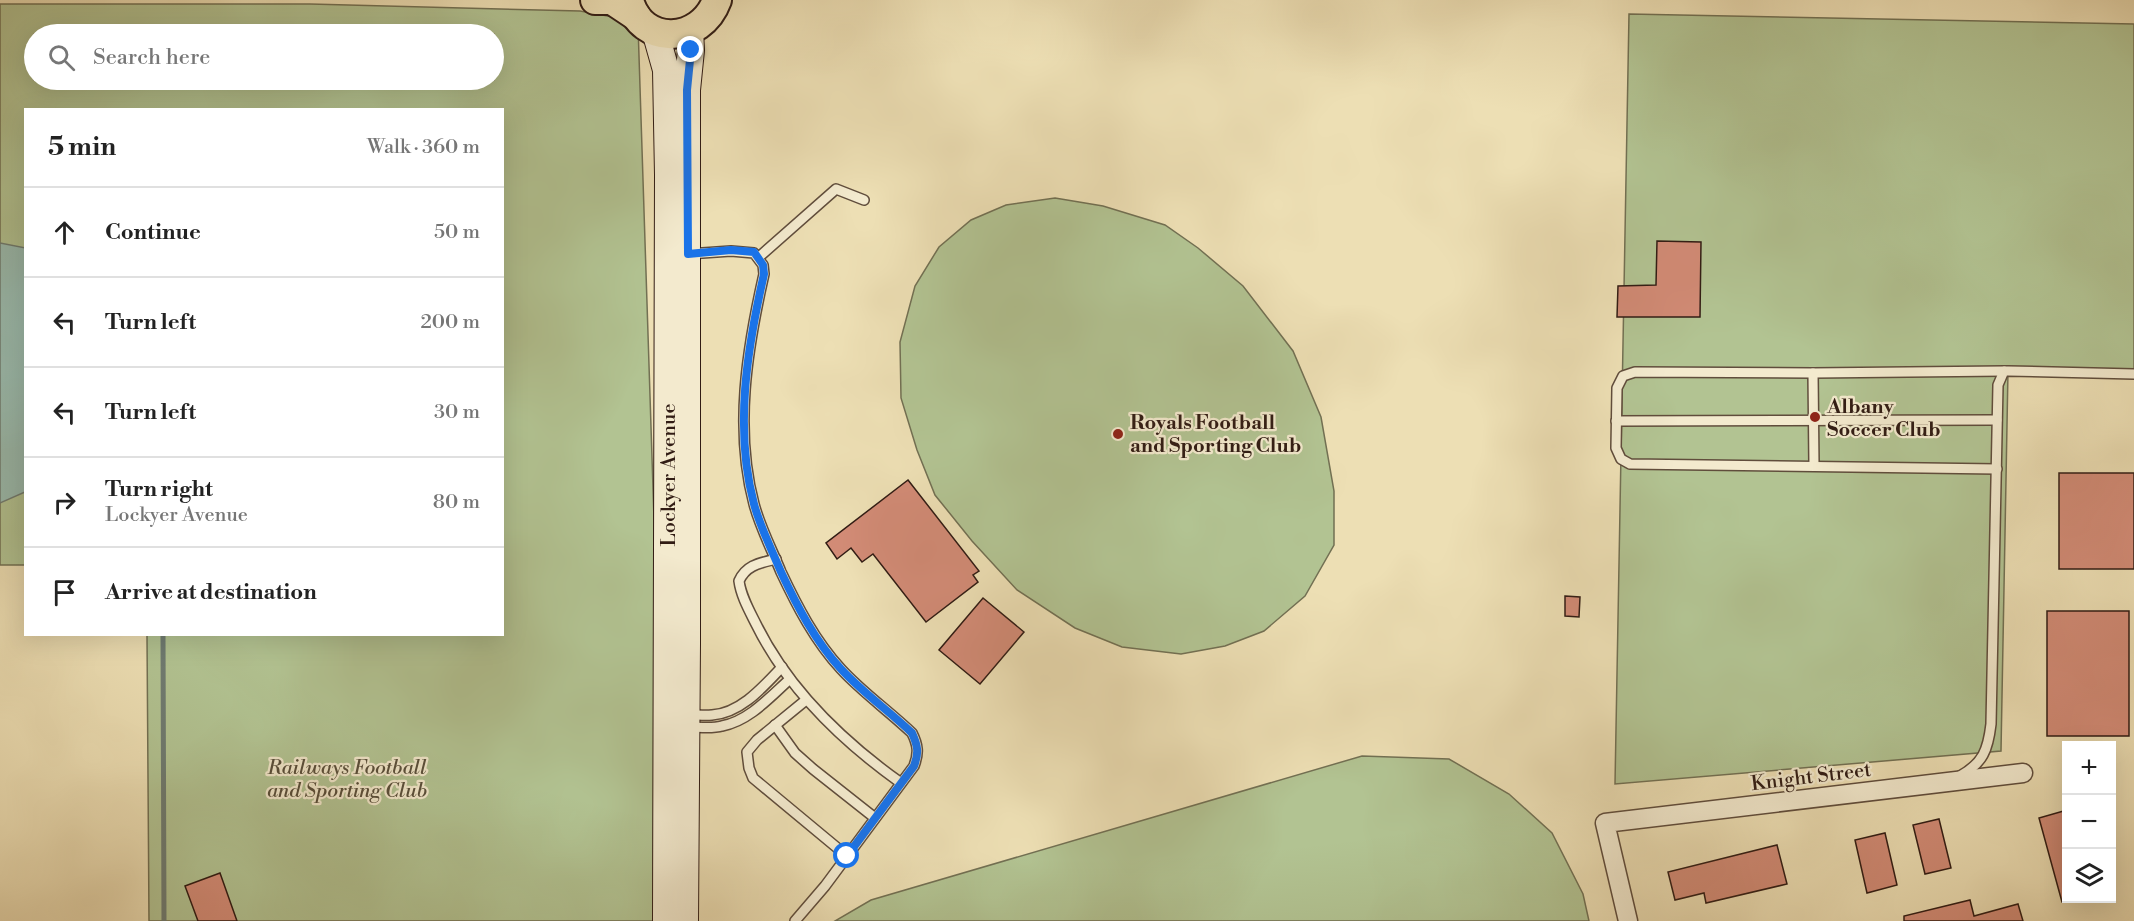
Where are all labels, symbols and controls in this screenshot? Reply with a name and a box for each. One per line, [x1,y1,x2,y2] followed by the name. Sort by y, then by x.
[24,24,504,90] search box
[677,36,703,62] route end
[45,41,78,74] icon: search
[93,44,210,71] text: Search here
[48,131,116,163] text: 5 min
[367,135,480,160] text: Walk · 360 m
[48,216,81,249] icon: ahead
[105,219,201,246] text: Continue
[434,220,480,245] text: 50 m
[48,306,81,339] icon: left
[105,309,196,336] text: Turn left
[420,310,480,335] text: 200 m
[1826,395,1941,443] place label: Albany Soccer Club
[48,396,81,429] icon: left
[105,399,196,426] text: Turn left
[434,400,480,425] text: 30 m
[657,404,682,546] street label: Lockyer Avenue
[1808,410,1822,424] marker: Albany Soccer Club
[1130,411,1301,459] place label: Royals Football and Sporting Club
[1111,427,1125,441] marker: Royals Football and Sporting Club
[105,476,213,503] text: Turn right
[48,486,81,519] icon: right
[433,490,480,515] text: 80 m
[105,503,248,528] text: Lockyer Avenue
[48,576,81,609] icon: arrive
[105,579,317,606] text: Arrive at destination
[2062,741,2116,903] map controls
[2062,741,2116,795] button: +
[267,756,427,804] park label: Railways Football and Sporting Club
[1750,758,1873,797] street label: Knight Street
[2062,795,2116,849] button: −
[833,842,859,868] route start
[2062,849,2116,903] button: layers

